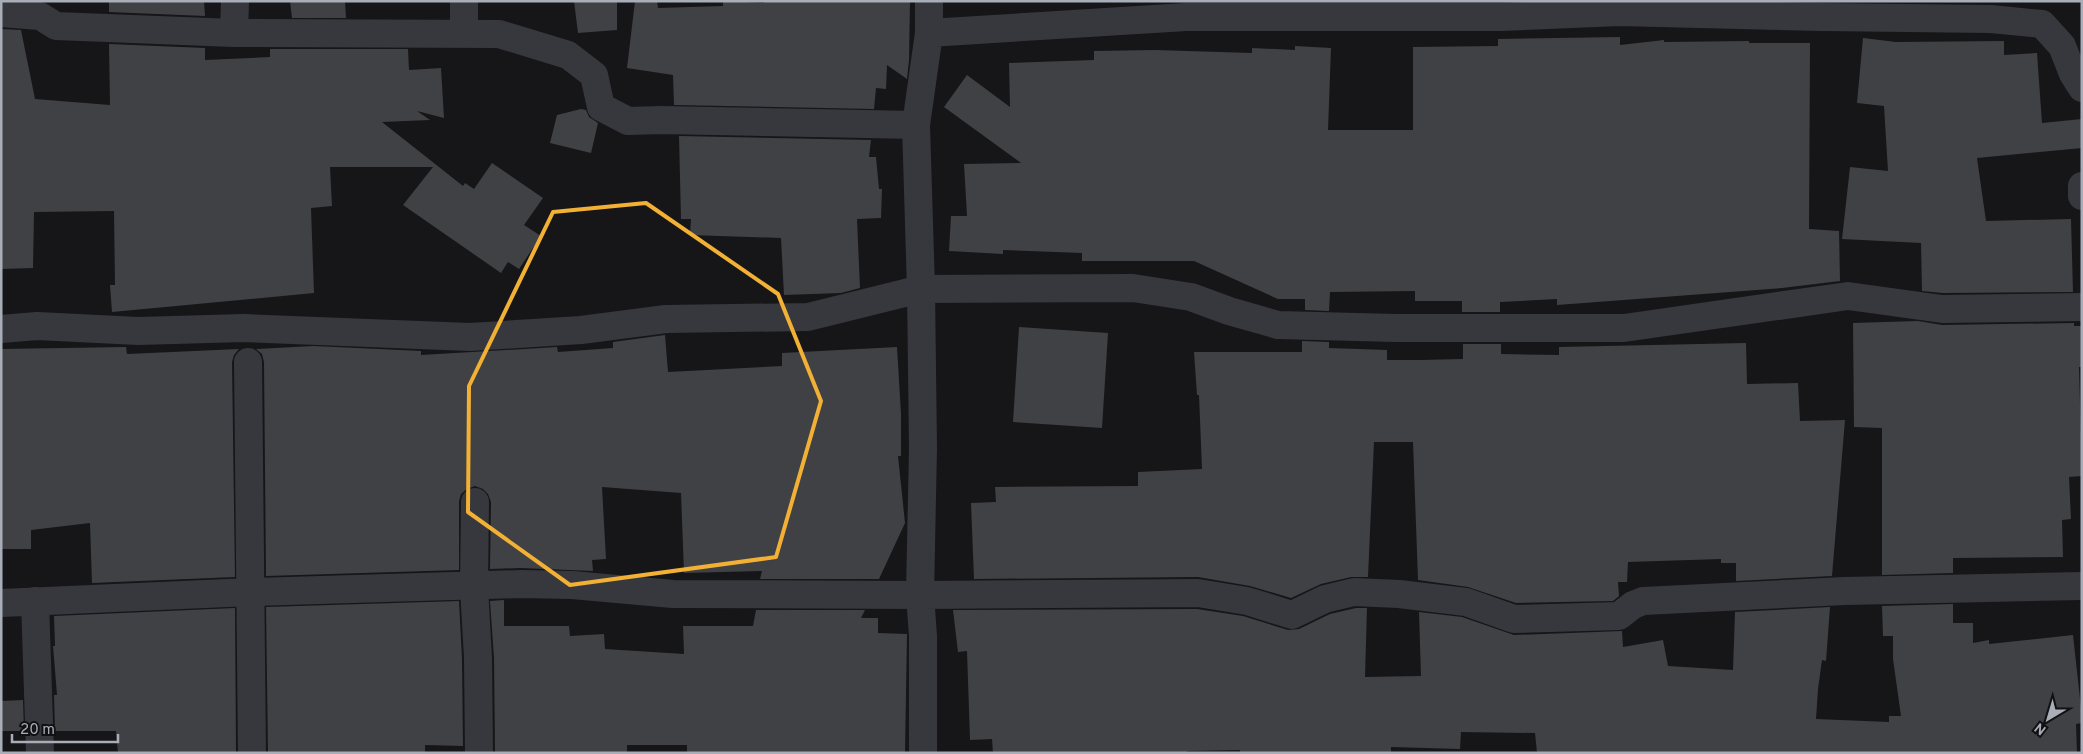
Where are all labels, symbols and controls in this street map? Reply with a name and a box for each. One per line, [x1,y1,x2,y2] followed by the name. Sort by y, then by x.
[2023,694,2073,744] north arrow
[12,712,119,744] scale bar
[2032,718,2050,738] text: N
[20,721,55,740] text: 20 m

